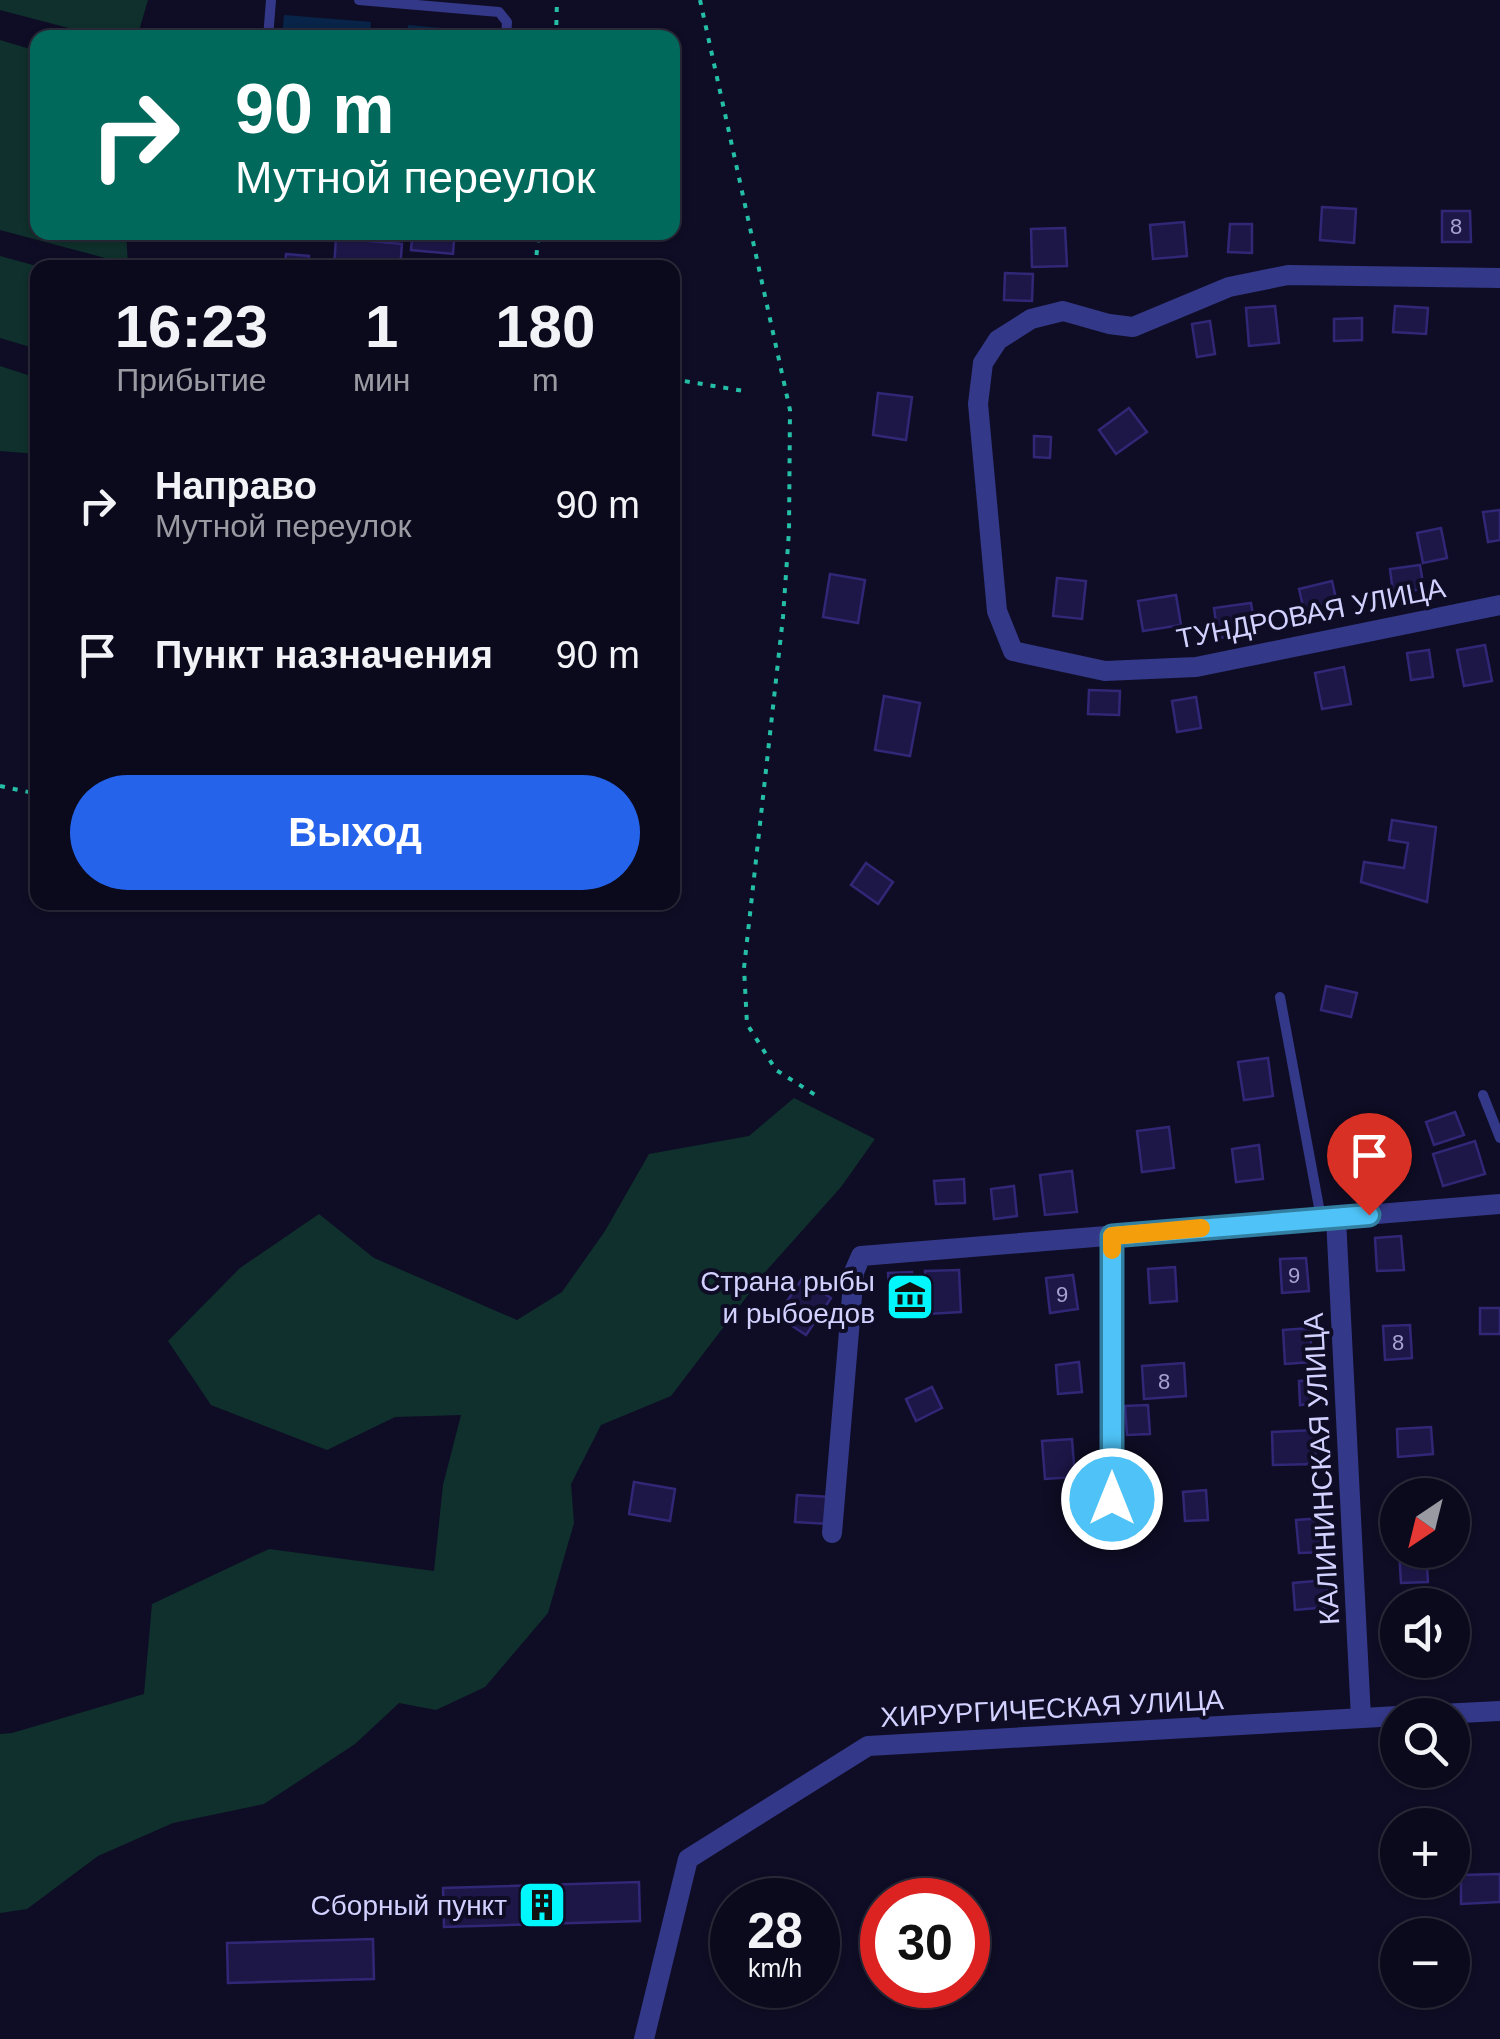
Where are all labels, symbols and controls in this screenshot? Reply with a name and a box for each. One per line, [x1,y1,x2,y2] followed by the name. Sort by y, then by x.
[70,70,200,200] icon: right
[235,70,395,148] text: 90 m
[235,152,596,203] text: Мутной переулок
[1450,214,1462,239] house number: 8
[115,293,268,360] text: 16:23
[365,293,398,360] text: 1
[495,293,595,360] text: 180
[116,362,267,398] text: Прибытие
[353,362,410,398] text: мин
[532,362,559,398] text: m
[155,465,317,507] text: Направо
[70,478,125,533] icon: right
[556,484,640,526] text: 90 m
[155,508,411,544] text: Мутной переулок
[1174,572,1448,655] street label: ТУНДРОВАЯ УЛИЦА
[70,628,125,683] icon: arrive
[155,634,493,676] text: Пункт назначения
[556,634,640,676] text: 90 m
[70,775,640,890] button: Выход
[1327,1113,1412,1216] pin
[1342,1128,1397,1183] icon: arrive
[1288,1263,1300,1288] house number: 9
[700,1266,875,1329] place label: Страна рыбы и рыбоедов
[884,1271,936,1323] museum icon: Страна рыбы и рыбоедов
[1056,1282,1068,1307] house number: 9
[1298,1312,1345,1626] street label: КАЛИНИНСКАЯ УЛИЦА
[1392,1330,1404,1355] house number: 8
[1158,1369,1170,1394] house number: 8
[1060,1447,1164,1551] position arrow
[1380,1478,1470,1568] north arrow
[1380,1478,1470,2008] map controls
[1380,1588,1470,1678] button: sound
[879,1684,1225,1733] street label: ХИРУРГИЧЕСКАЯ УЛИЦА
[1380,1698,1470,1788] button: search
[1380,1808,1470,1898] button: +
[860,1878,990,2008] speed limit sign: 30
[516,1879,568,1931] building icon: Сборный пункт
[311,1890,507,1921] place label: Сборный пункт
[747,1903,803,1959] text: 28
[1380,1918,1470,2008] button: −
[748,1954,802,1982] text: km/h

